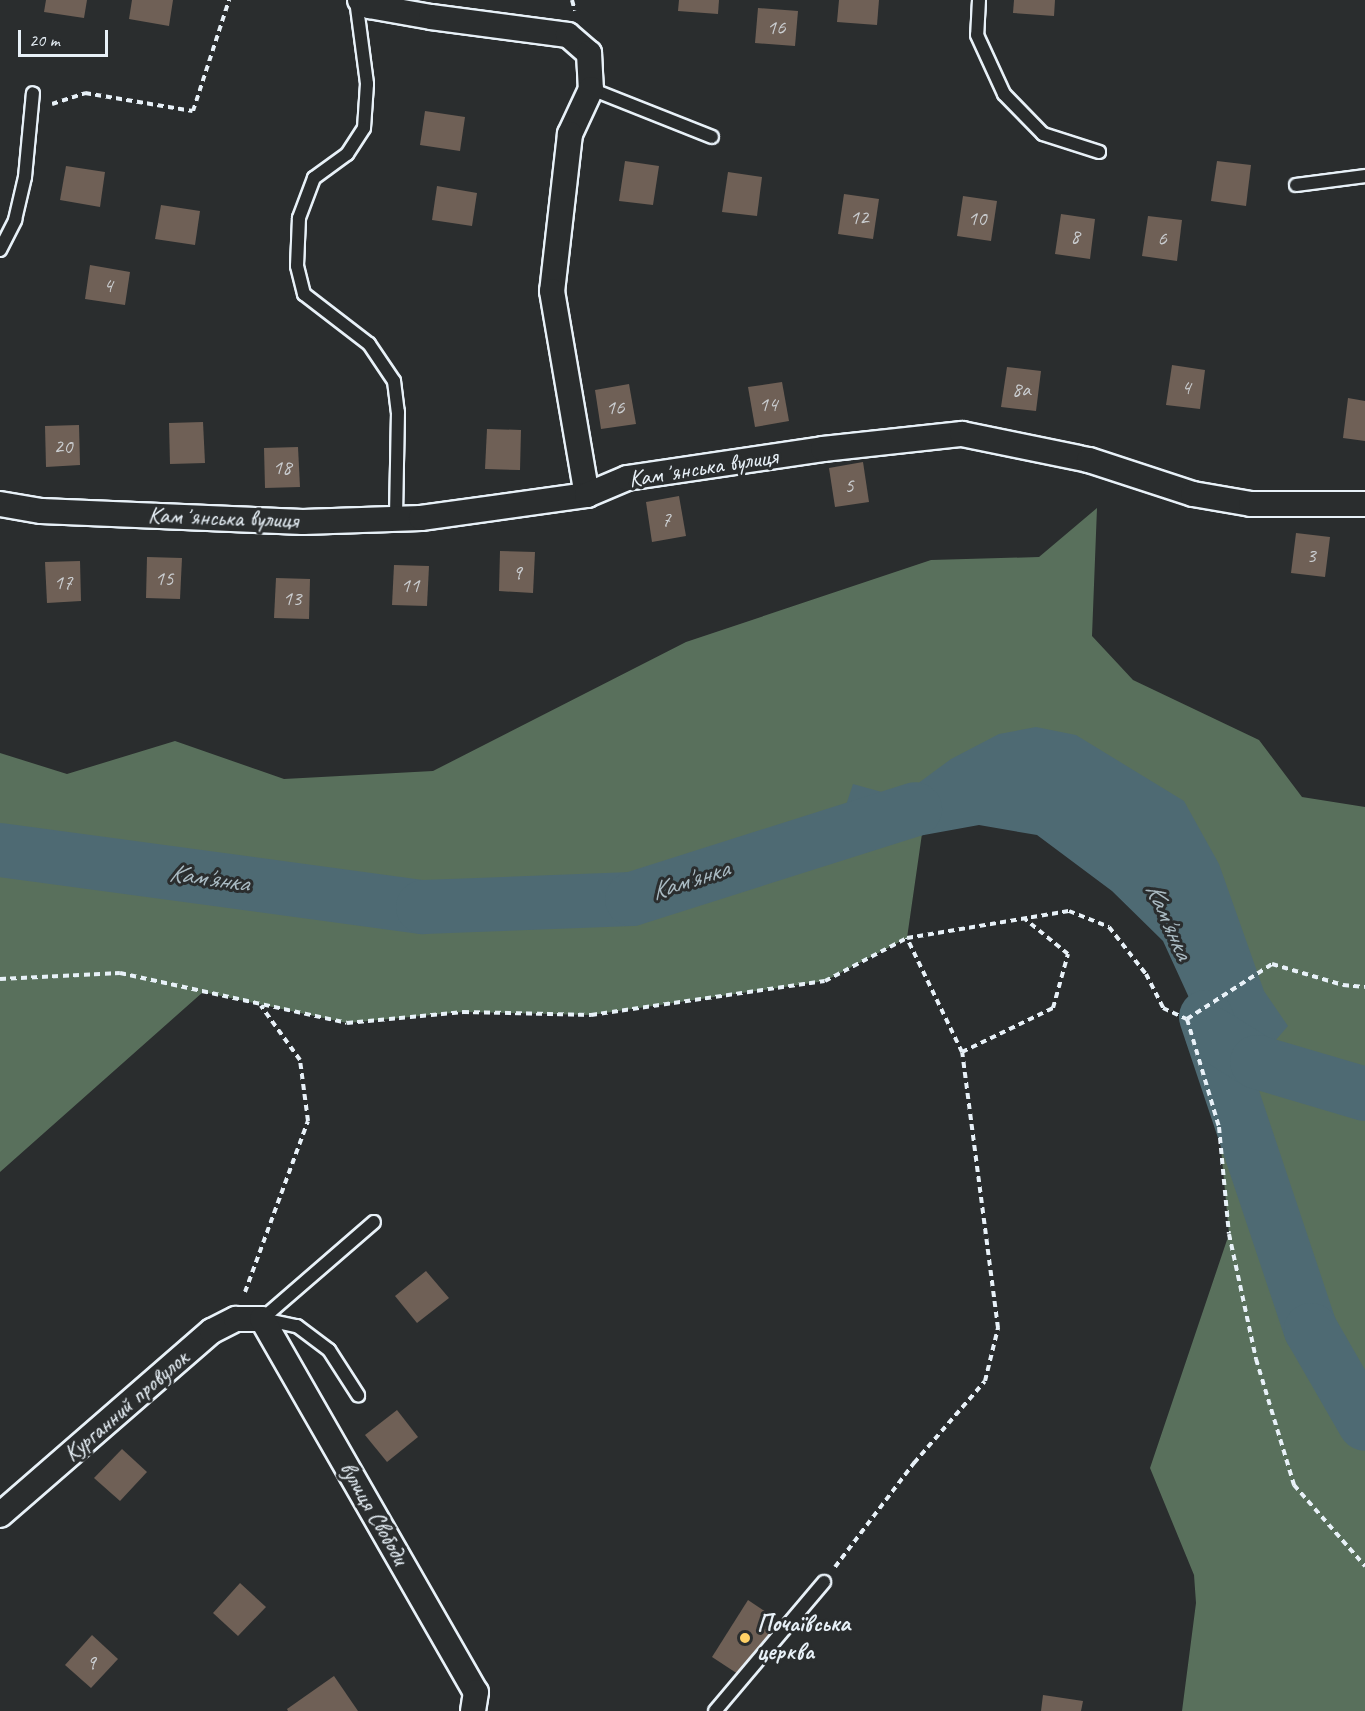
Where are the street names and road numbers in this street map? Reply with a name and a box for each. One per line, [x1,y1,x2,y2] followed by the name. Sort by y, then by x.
[626,442,780,494] street label: Камʼянська вулиця
[147,501,299,535] street label: Камʼянська вулиця
[58,1344,194,1468] street label: Курганний провулок
[333,1456,415,1570] street label: вулиця Свободи

